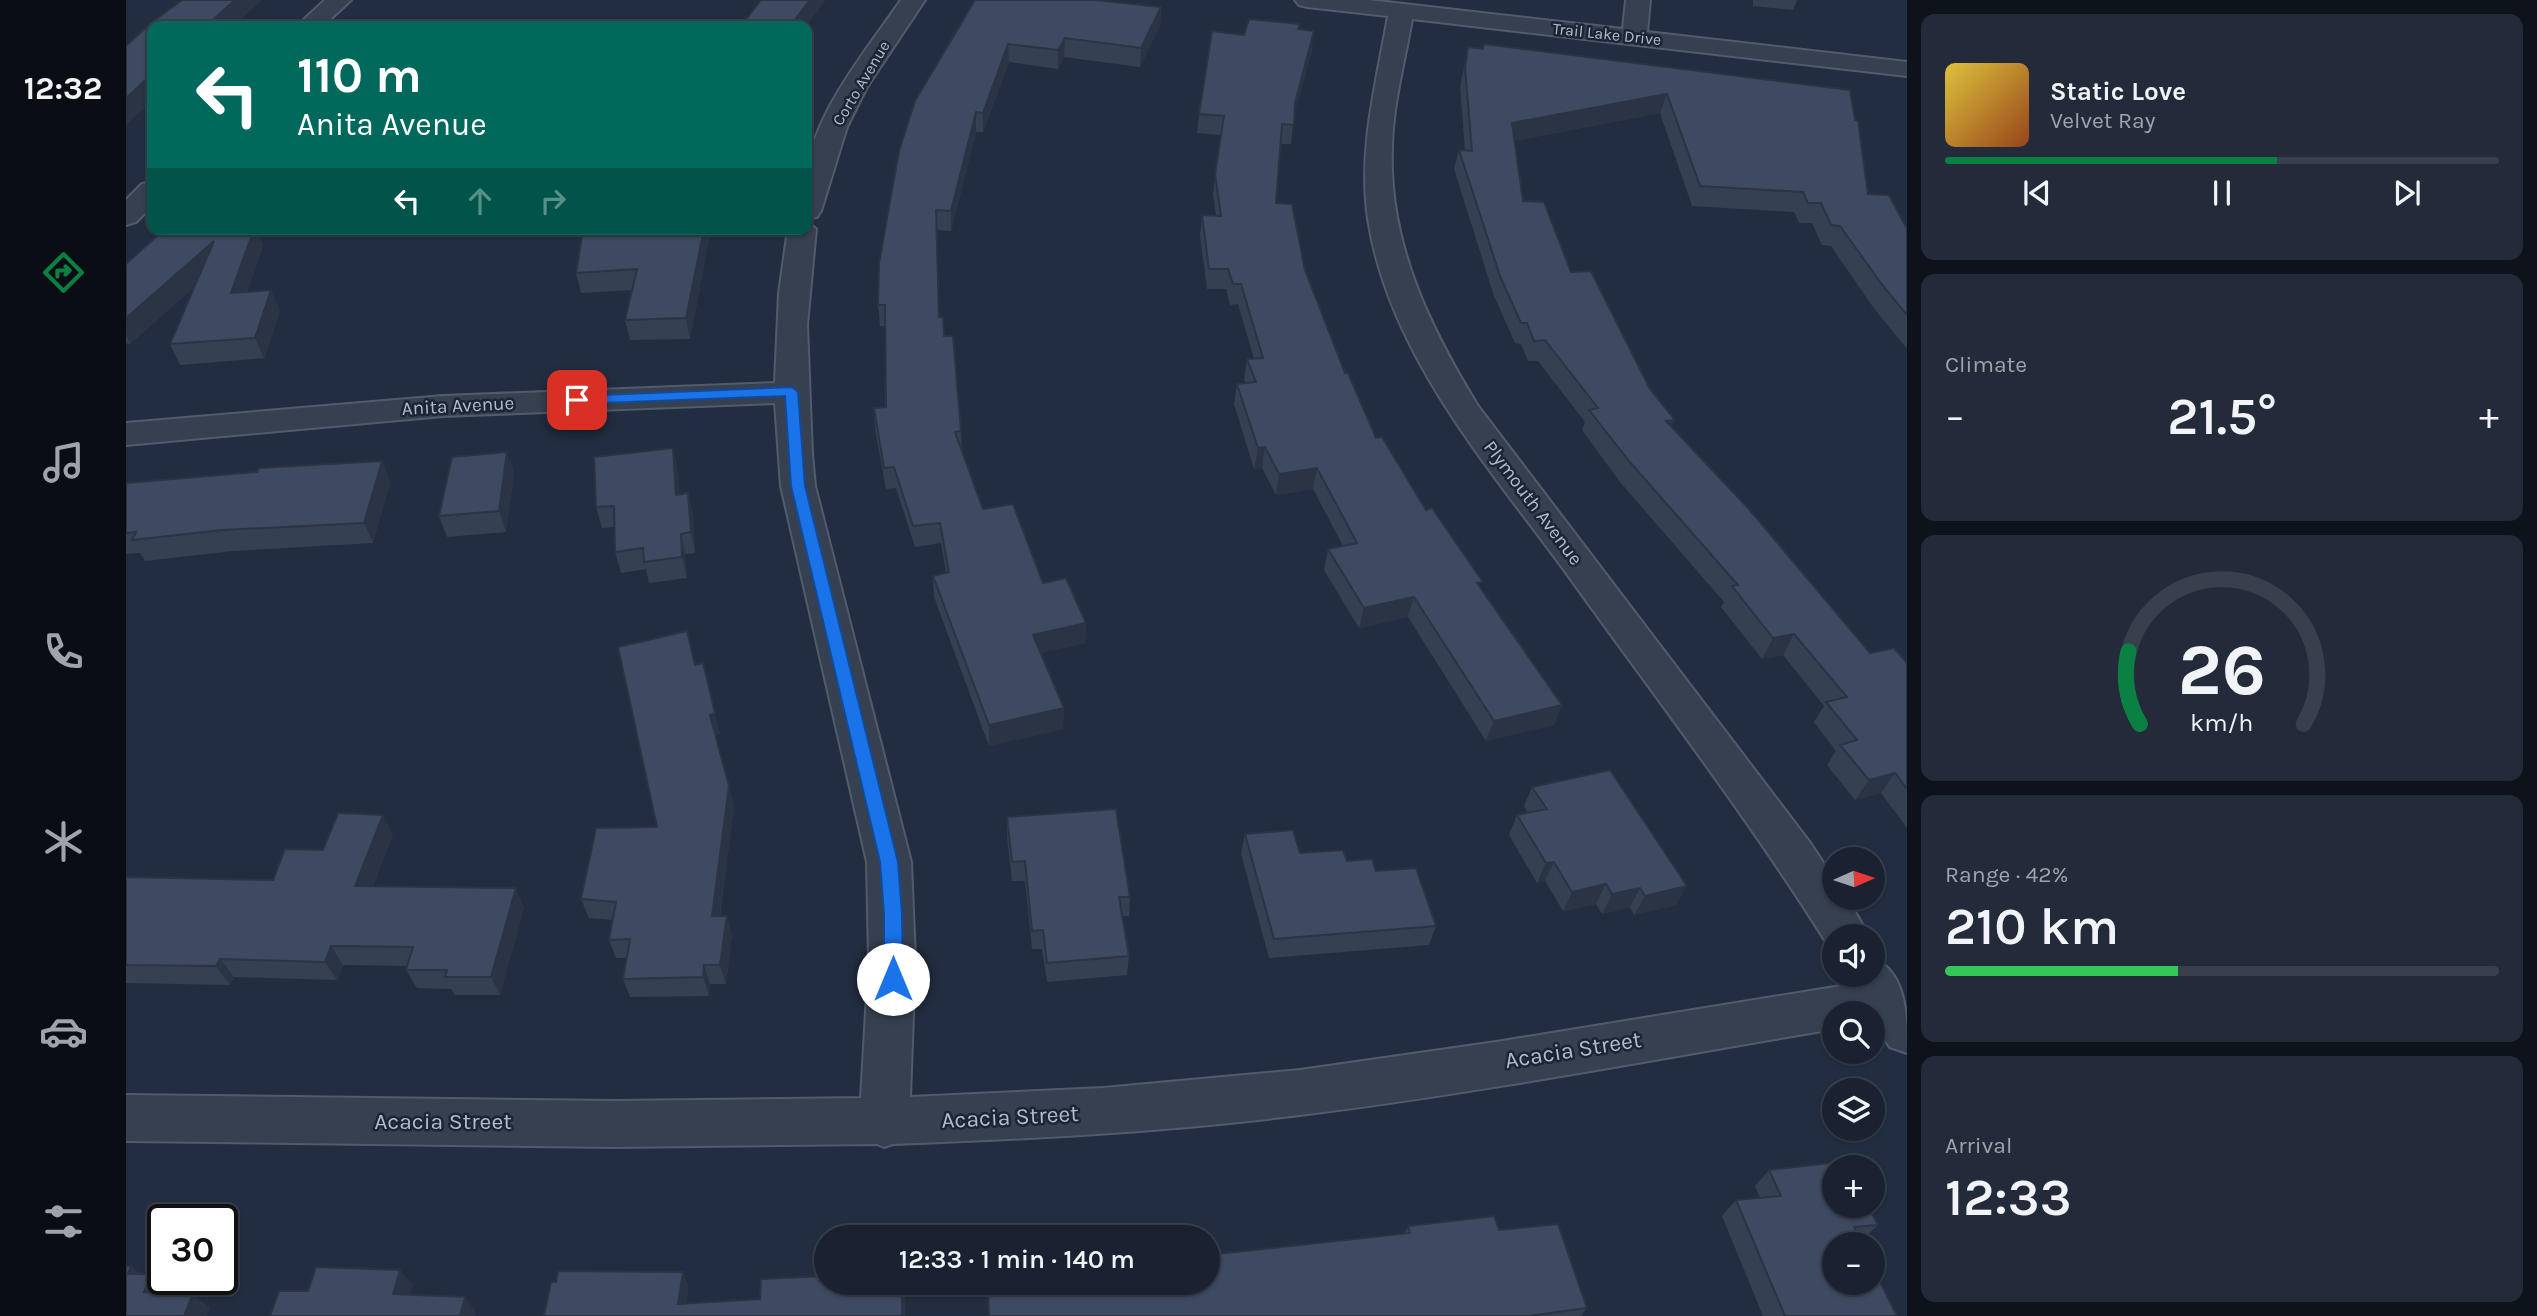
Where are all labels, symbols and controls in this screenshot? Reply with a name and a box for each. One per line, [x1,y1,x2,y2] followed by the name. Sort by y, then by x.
[1552,19,1662,49] street label: Trail Lake Drive
[828,37,894,129] street label: Corto Avenue
[297,47,422,104] text: 110 m
[182,49,273,140] icon: left
[24,70,102,107] text: 12:32
[2050,76,2186,107] text: Static Love
[297,106,487,143] text: Anita Avenue
[2050,107,2155,134] text: Velvet Ray
[2018,174,2056,212] icon: previous
[2203,174,2241,212] icon: pause
[2388,174,2426,212] icon: next
[388,182,426,220] icon: left
[461,182,499,220] icon: ahead
[534,182,572,220] icon: right
[39,248,88,297] icon: directions
[1945,351,2027,378] text: Climate
[547,370,607,430] pin
[558,381,596,419] icon: arrive
[2167,386,2277,447] text: 21.5°
[401,392,515,420] street label: Anita Avenue
[1945,394,1965,439] text: −
[2479,394,2499,439] text: +
[1479,436,1587,570] street label: Plymouth Avenue
[39,438,88,487] icon: music
[39,627,88,676] icon: phone
[2178,627,2266,712] text: 26
[2190,708,2254,737] text: km/h
[39,817,88,866] icon: climate
[1822,847,1885,910] north arrow
[1822,847,1885,1295] map controls
[1945,861,2068,888] text: Range · 42%
[1945,896,2119,957] text: 210 km
[1822,924,1885,987] button: sound
[856,942,930,1016] position arrow
[1822,1001,1885,1064] button: search
[39,1007,88,1056] icon: car
[1503,1026,1643,1074] street label: Acacia Street
[1822,1078,1885,1141] button: layers
[941,1100,1080,1134] street label: Acacia Street
[374,1108,512,1135] street label: Acacia Street
[1945,1132,2012,1159] text: Arrival
[1822,1155,1885,1218] button: +
[1945,1167,2072,1228] text: 12:33
[39,1197,88,1246] icon: filters
[147,1204,238,1295] speed limit sign: 30
[1822,1232,1885,1295] button: −
[899,1244,1135,1275] text: 12:33 · 1 min · 140 m

